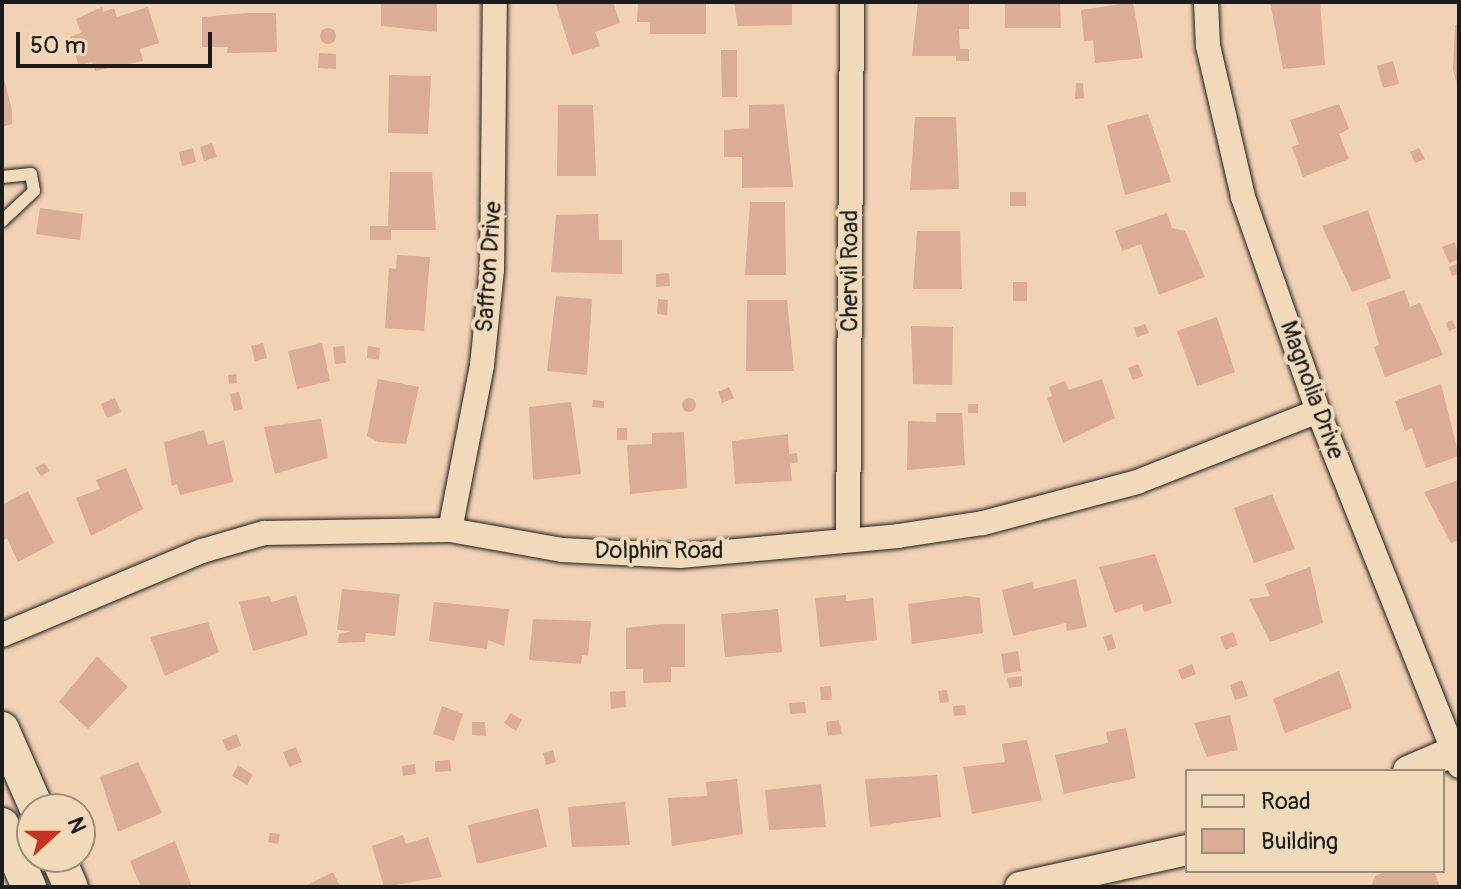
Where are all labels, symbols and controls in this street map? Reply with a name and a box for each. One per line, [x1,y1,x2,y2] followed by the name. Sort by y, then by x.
[20,16,216,66] scale bar
[30,31,86,60] text: 50 m
[470,200,508,334] street label: Saffron Drive
[836,210,864,332] street label: Chervil Road
[1274,317,1350,463] street label: Magnolia Drive
[595,537,723,565] street label: Dolphin Road
[1185,769,1445,873] legend
[1261,787,1311,816] text: Road
[16,793,96,873] north arrow
[61,813,92,837] text: N
[1261,827,1338,856] text: Building

